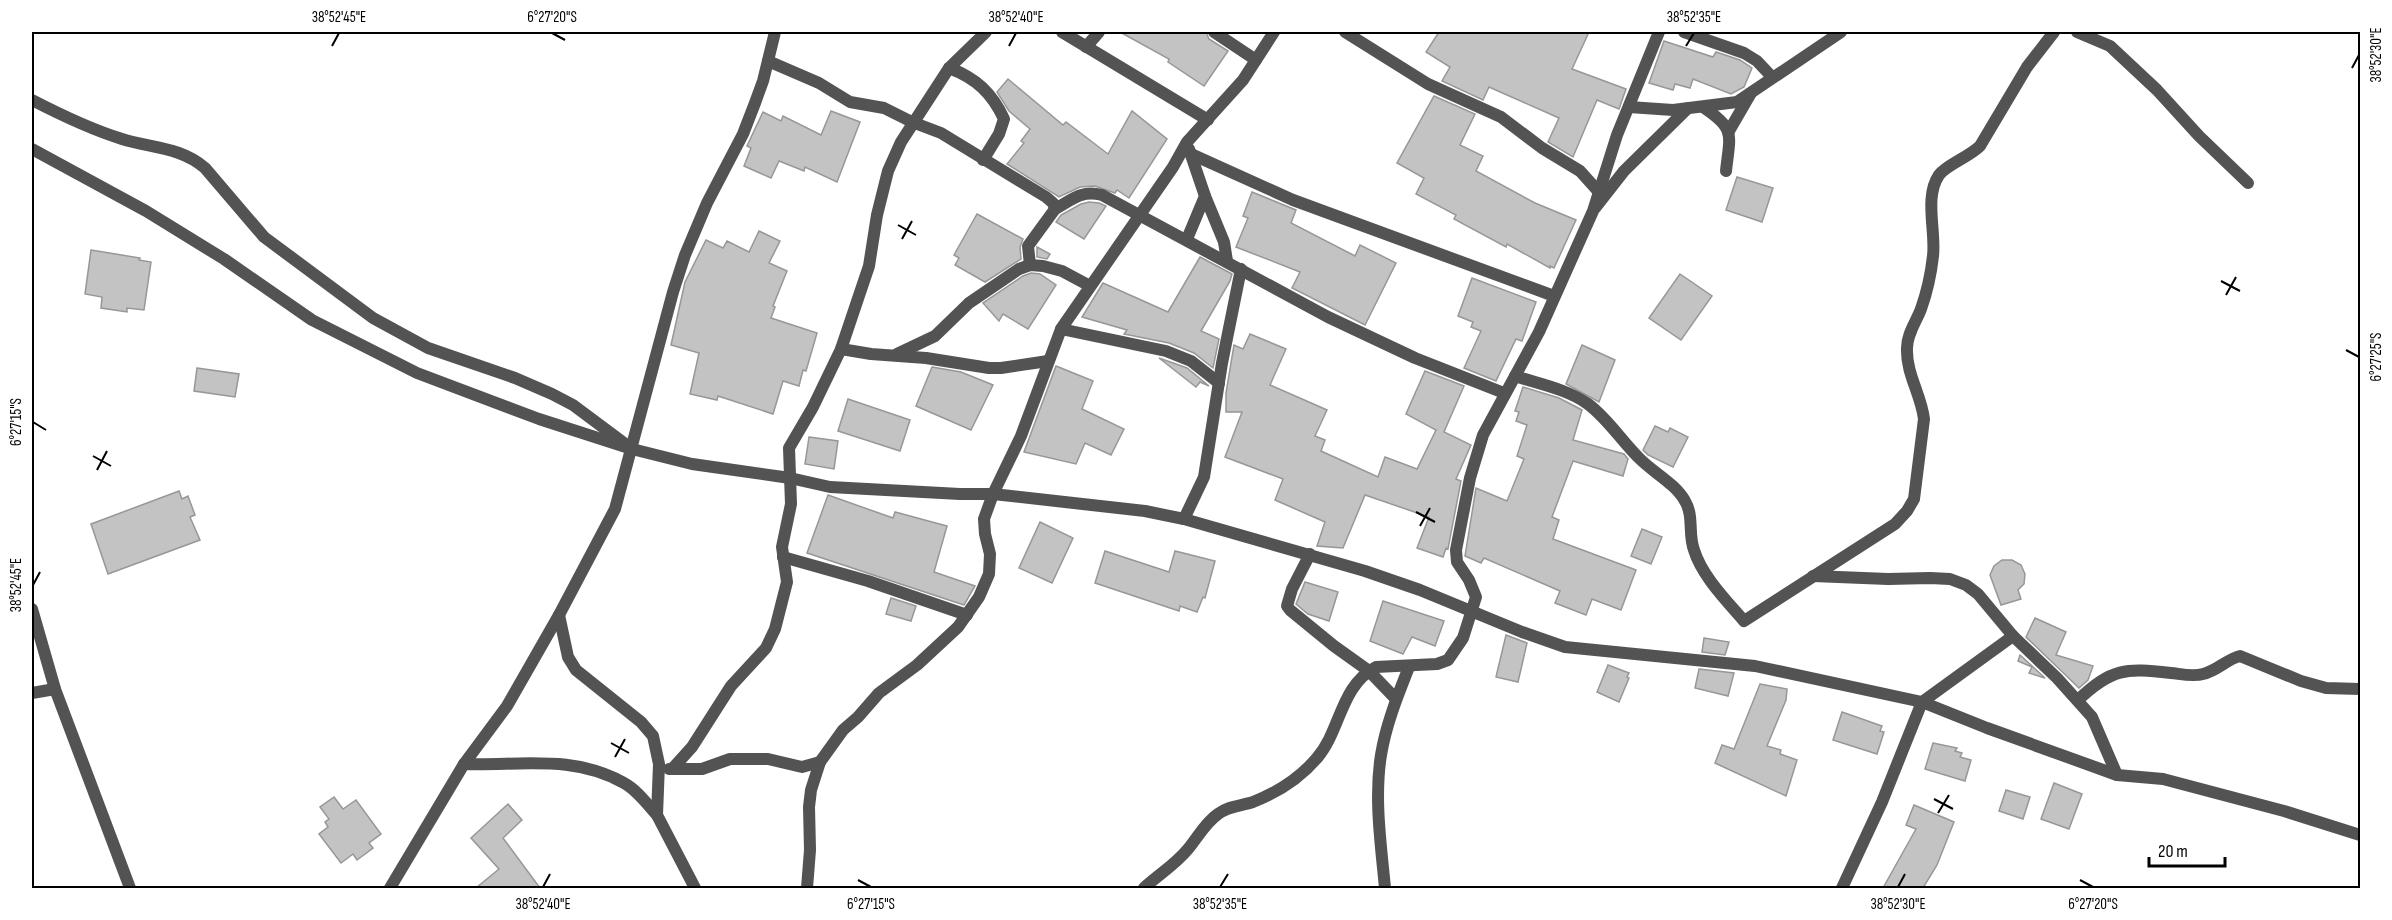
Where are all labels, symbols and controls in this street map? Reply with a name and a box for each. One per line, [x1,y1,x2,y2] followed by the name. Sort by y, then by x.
[312,8,366,27] text: 38°52'45"E
[527,8,577,27] text: 6°27'20"S
[988,8,1044,27] text: 38°52'40"E
[1667,8,1721,27] text: 38°52'35"E
[2367,27,2386,83] text: 38°52'30"E
[2367,332,2386,382] text: 6°27'25"S
[7,398,26,446] text: 6°27'15"S
[7,558,26,612] text: 38°52'45"E
[2149,830,2226,868] scale bar
[2158,841,2188,862] text: 20 m
[515,895,571,914] text: 38°52'40"E
[847,895,895,914] text: 6°27'15"S
[1193,895,1247,914] text: 38°52'35"E
[1870,895,1926,914] text: 38°52'30"E
[2068,895,2118,914] text: 6°27'20"S

